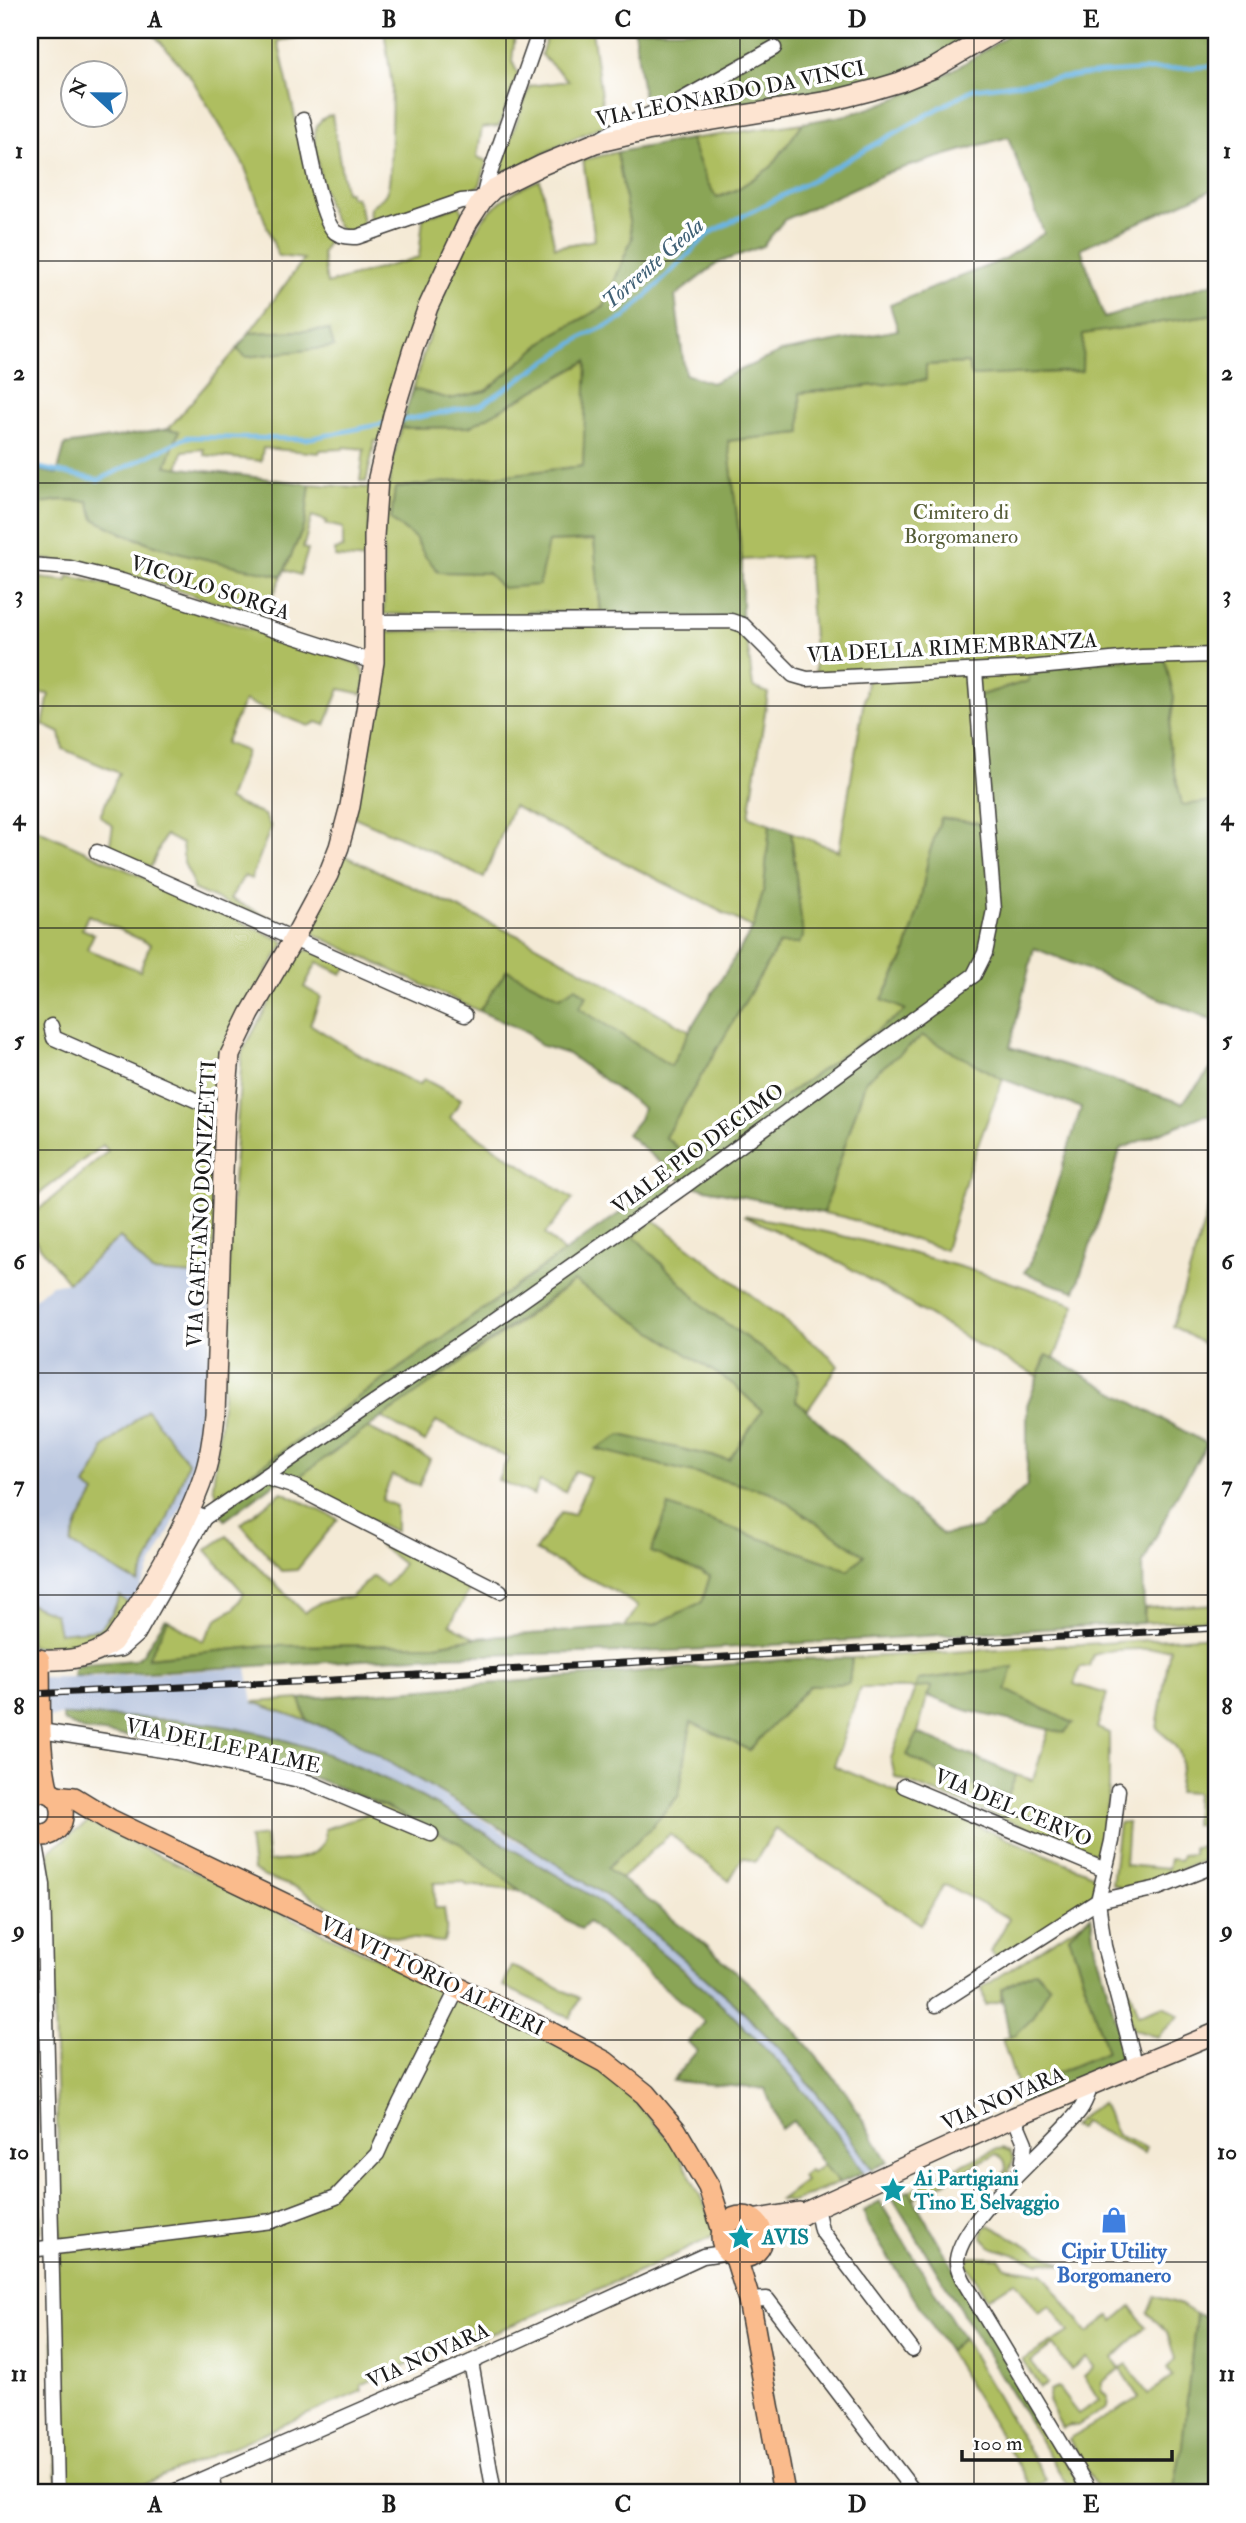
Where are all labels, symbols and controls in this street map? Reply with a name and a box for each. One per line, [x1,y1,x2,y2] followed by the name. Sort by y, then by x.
[147,5,163,34] text: A
[381,5,397,34] text: B
[615,5,631,34] text: C
[848,5,866,34] text: D
[1083,5,1100,34] text: E
[593,55,867,133] street label: VIA LEONARDO DA VINCI
[60,60,130,130] north arrow
[64,75,94,101] text: N
[15,136,23,165] text: 1
[1223,136,1231,165] text: 1
[596,211,710,315] water label: Torrente Geola
[13,358,25,387] text: 2
[1221,358,1233,387] text: 2
[904,499,1018,550] park label: Cimitero di Borgomanero
[127,549,293,627] street label: VICOLO SORGA
[15,580,23,609] text: 3
[1223,580,1231,609] text: 3
[806,627,1098,669] street label: VIA DELLA RIMEMBRANZA
[12,803,27,832] text: 4
[1220,803,1235,832] text: 4
[14,1025,25,1054] text: 5
[1222,1025,1233,1054] text: 5
[181,1060,223,1348] street label: VIA GAETANO DONIZETTI
[607,1077,789,1221] street label: VIALE PIO DECIMO
[13,1247,27,1276] text: 6
[1221,1247,1235,1276] text: 6
[14,1470,25,1499] text: 7
[1222,1470,1233,1499] text: 7
[14,1692,25,1721] text: 8
[1222,1692,1233,1721] text: 8
[123,1712,323,1780] street label: VIA DELLE PALME
[930,1763,1096,1853] street label: VIA DEL CERVO
[315,1910,549,2042] street label: VIA VITTORIO ALFIERI
[11,1915,25,1944] text: 9
[1219,1915,1233,1944] text: 9
[937,2061,1069,2137] street label: VIA NOVARA
[9,2137,29,2166] text: 10
[1217,2137,1237,2166] text: 10
[913,2165,1059,2216] place label: Ai Partigiani Tino E Selvaggio
[878,2175,908,2205] place icon: Ai Partigiani Tino E Selvaggio
[1099,2205,1129,2235] shop icon: Cipir Utility Borgomanero
[726,2222,756,2252] place icon: AVIS
[761,2224,809,2251] place label: AVIS
[1057,2238,1171,2289] place label: Cipir Utility Borgomanero
[362,2317,494,2395] street label: VIA NOVARA
[11,2359,27,2388] text: 11
[1219,2359,1235,2388] text: 11
[962,2418,1172,2462] scale bar
[973,2430,1023,2457] text: 100 m
[147,2490,163,2519] text: A
[381,2490,397,2519] text: B
[615,2490,631,2519] text: C
[848,2490,866,2519] text: D
[1083,2490,1100,2519] text: E

